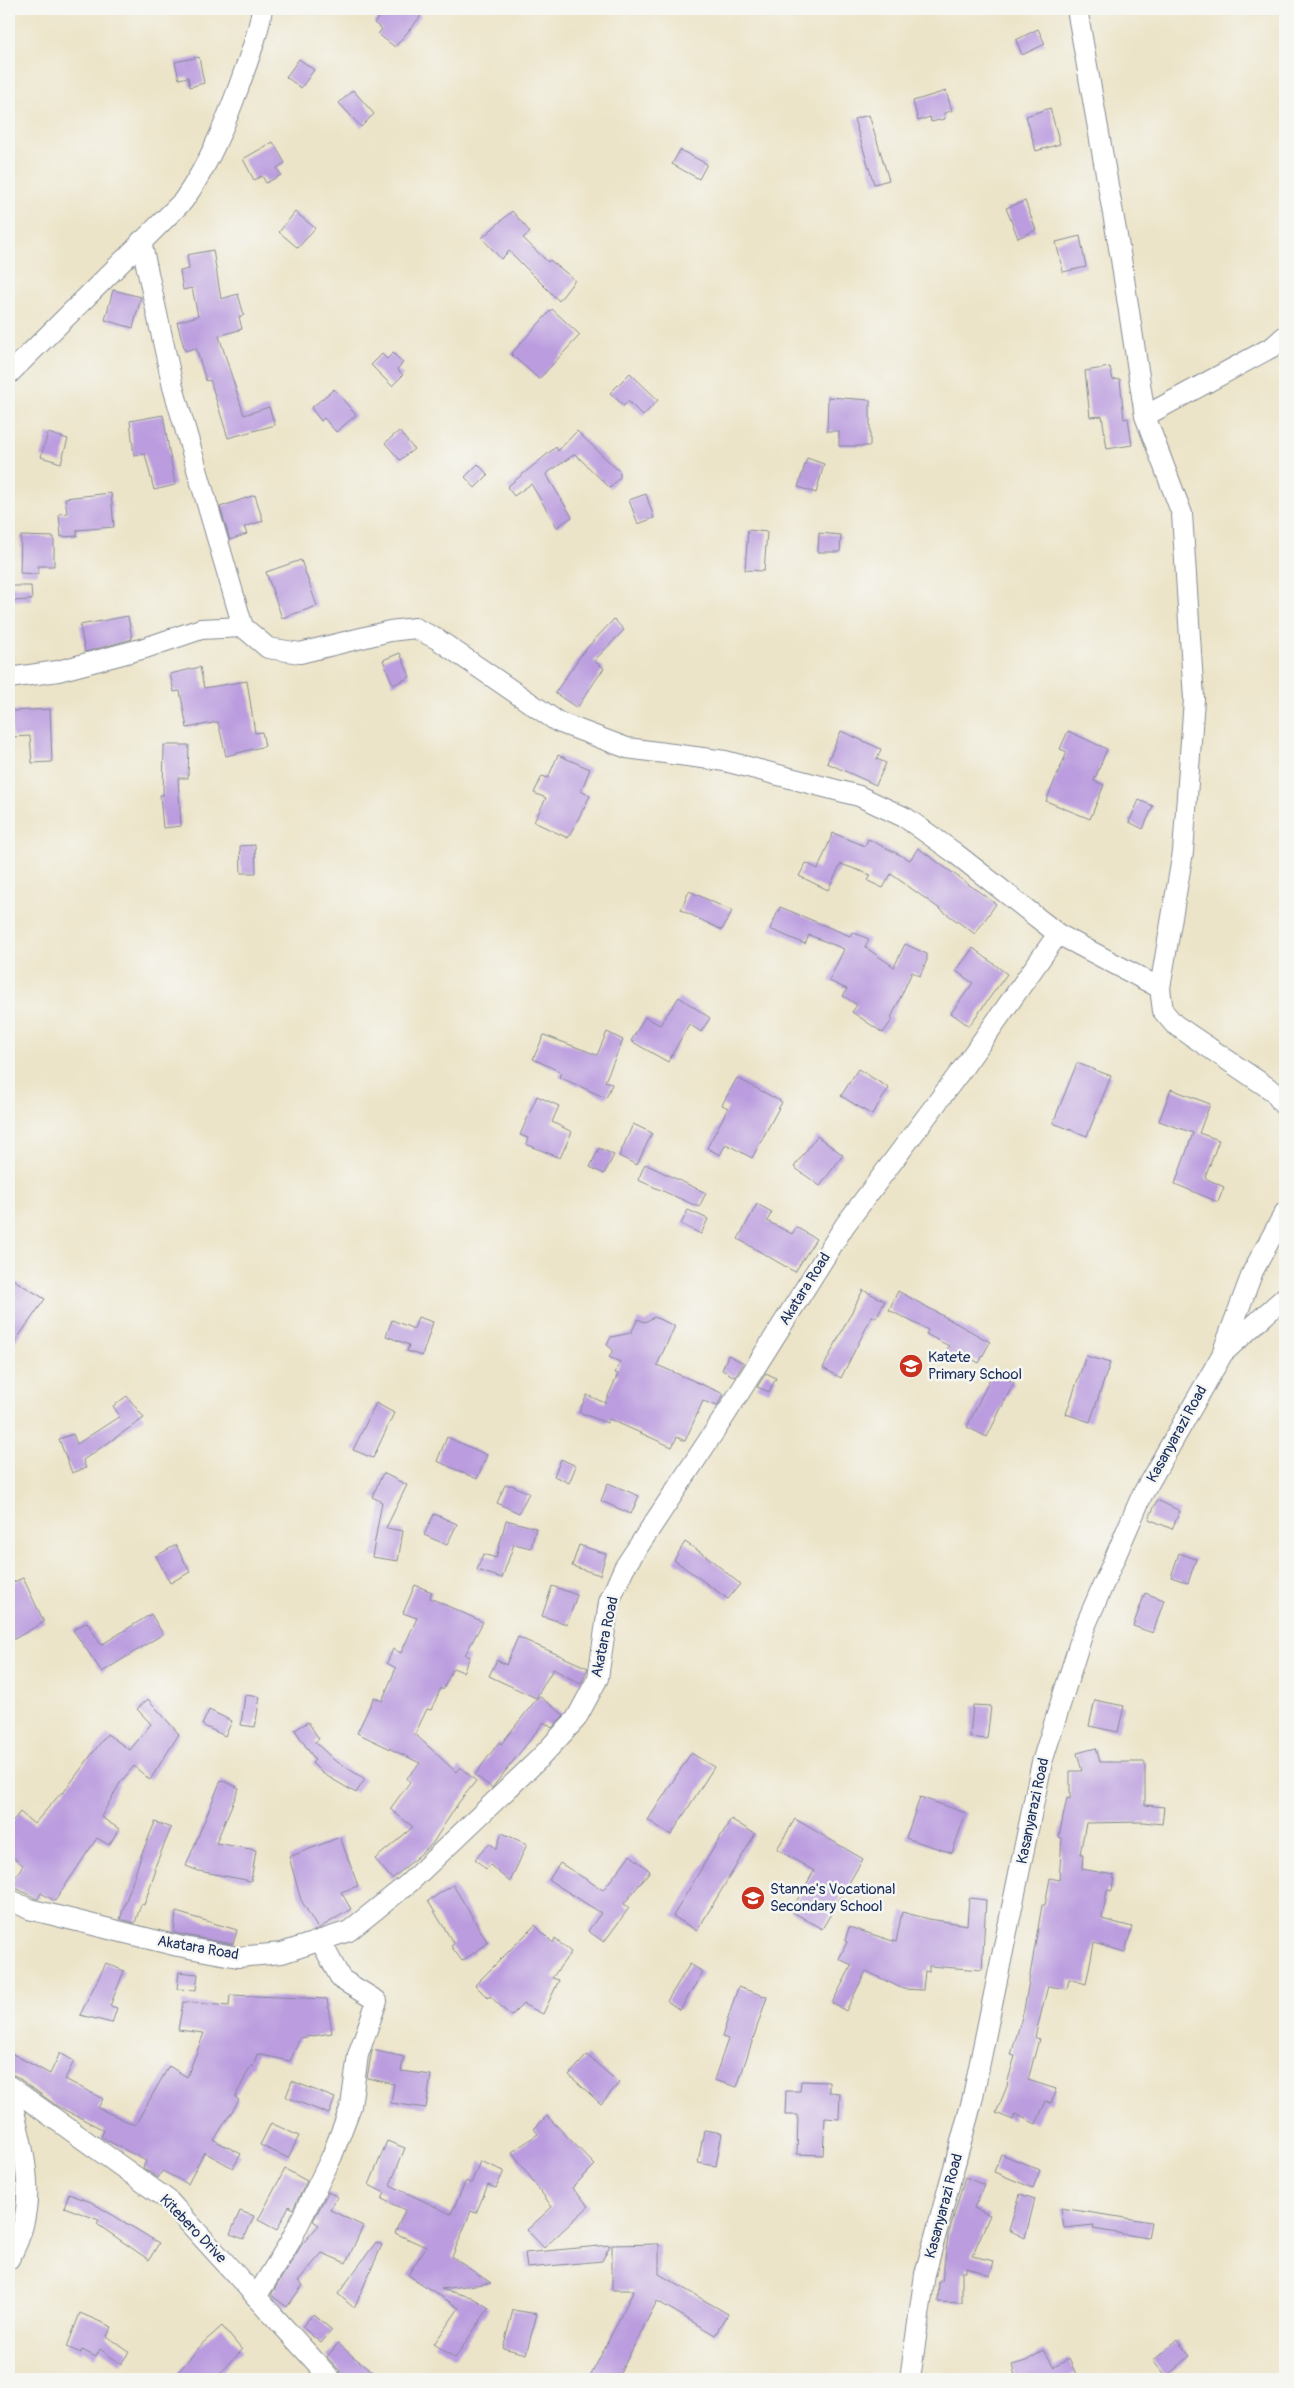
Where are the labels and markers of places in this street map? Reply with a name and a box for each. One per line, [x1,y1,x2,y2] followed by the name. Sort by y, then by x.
[928,1348,1022,1384] place label: Katete Primary School
[898,1353,924,1379] school or university icon: Katete Primary School
[770,1880,895,1916] place label: Stanne's Vocational Secondary School
[740,1885,766,1911] school or university icon: Stanne's Vocational Secondary School

